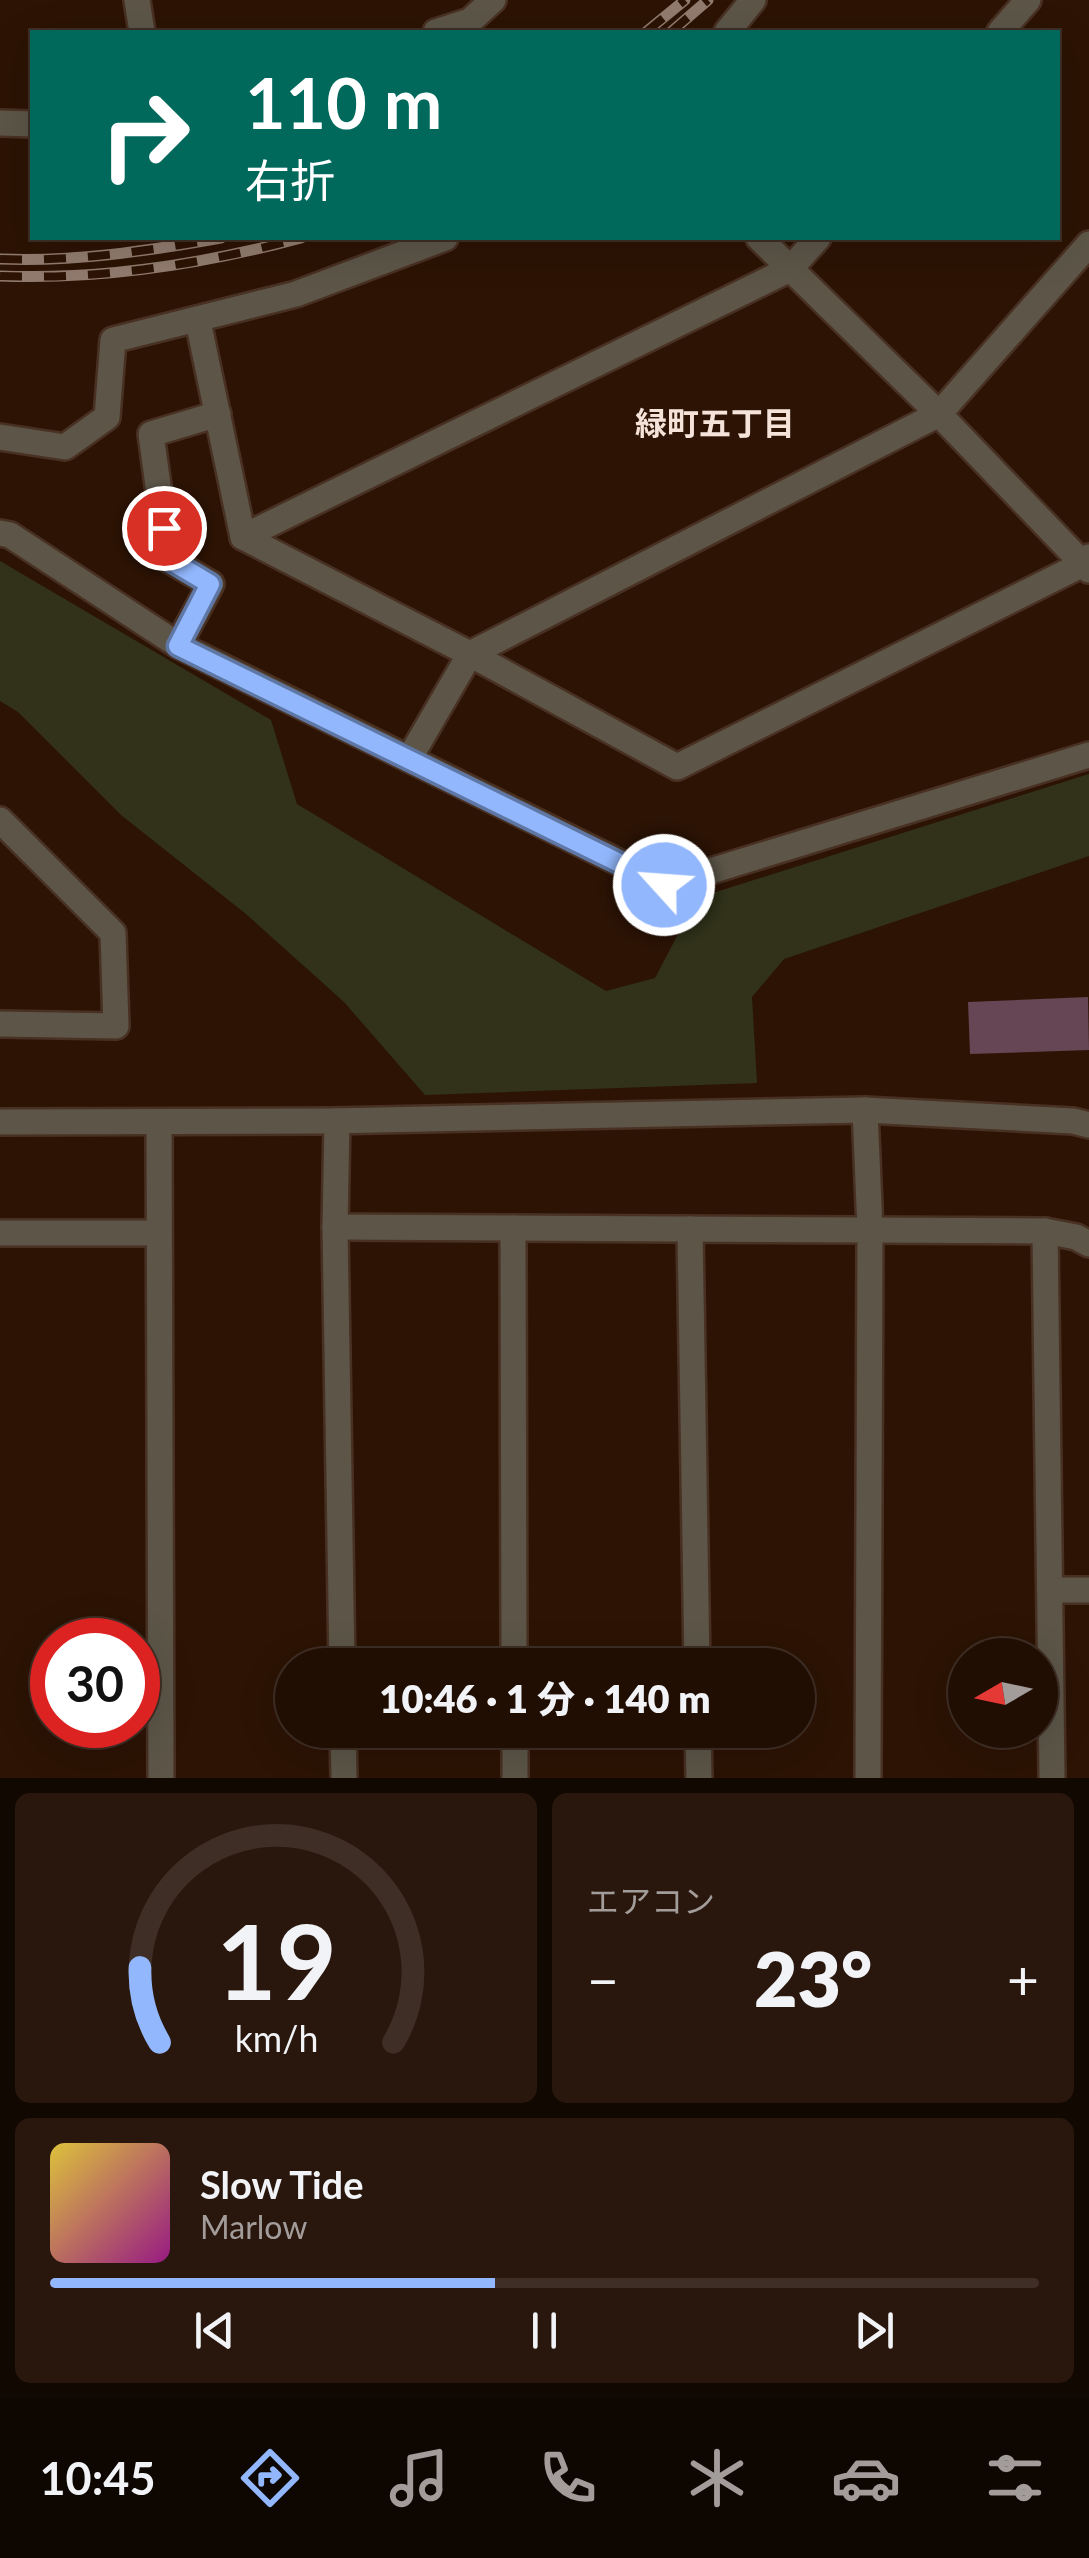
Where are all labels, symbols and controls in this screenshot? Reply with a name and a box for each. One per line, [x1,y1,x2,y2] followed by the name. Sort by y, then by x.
[245,60,442,144] text: 110 m
[80,70,210,200] icon: right
[245,153,335,207] text: 右折
[635,403,795,442] district label: 緑町五丁目
[122,486,207,571] pin
[137,501,192,556] icon: arrive
[612,833,716,937] position arrow
[30,1618,160,1748] speed limit sign: 30
[948,1638,1058,1748] north arrow
[948,1638,1058,1748] map controls
[379,1675,711,1721] text: 10:46 · 1 分 · 140 m
[587,1881,715,1920] text: エアコン
[216,1897,336,2022] text: 19
[754,1933,872,2023] text: 23°
[587,1946,619,2012] text: −
[1007,1946,1039,2012] text: +
[234,2017,318,2060] text: km/h
[200,2161,363,2207] text: Slow Tide
[200,2207,307,2246] text: Marlow
[187,2303,242,2358] icon: previous
[517,2303,572,2358] icon: pause
[847,2303,902,2358] icon: next
[235,2443,305,2513] icon: directions
[384,2443,454,2513] icon: music
[533,2443,603,2513] icon: phone
[682,2443,752,2513] icon: climate
[831,2443,901,2513] icon: car
[980,2443,1050,2513] icon: filters
[40,2451,156,2505] text: 10:45

